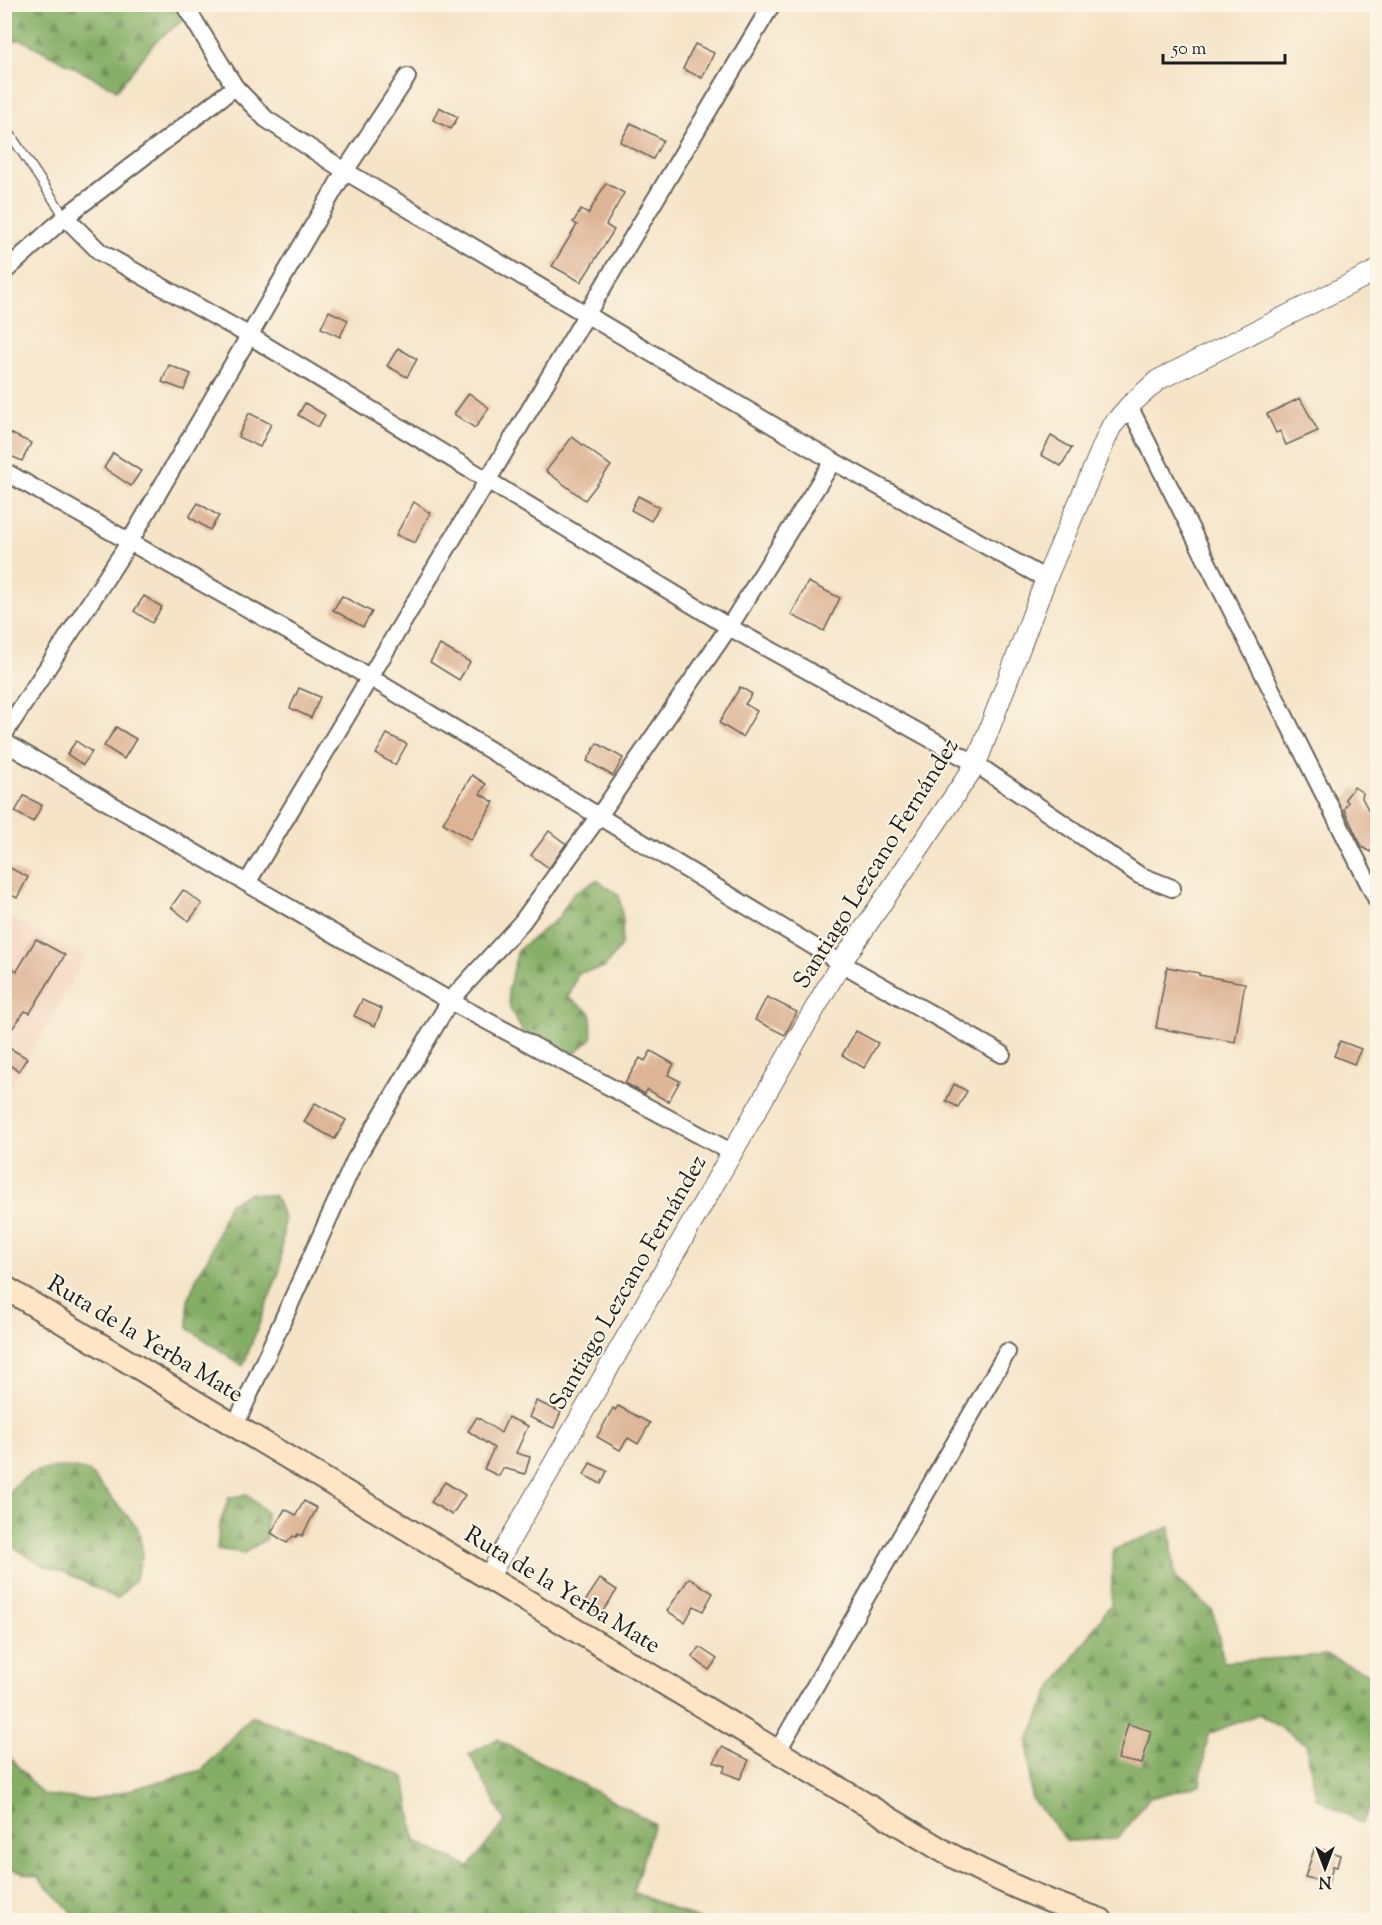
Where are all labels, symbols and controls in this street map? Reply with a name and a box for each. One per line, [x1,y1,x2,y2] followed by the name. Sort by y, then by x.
[1163,27,1284,65] scale bar
[1171,37,1207,63] text: 50 m
[786,732,968,996] street label: Santiago Lezcano Fernández
[542,1149,716,1417] street label: Santiago Lezcano Fernández
[40,1268,250,1412] street label: Ruta de la Yerba Mate
[457,1519,667,1663] street label: Ruta de la Yerba Mate
[1295,1838,1355,1898] north arrow
[1318,1869,1331,1892] text: N

